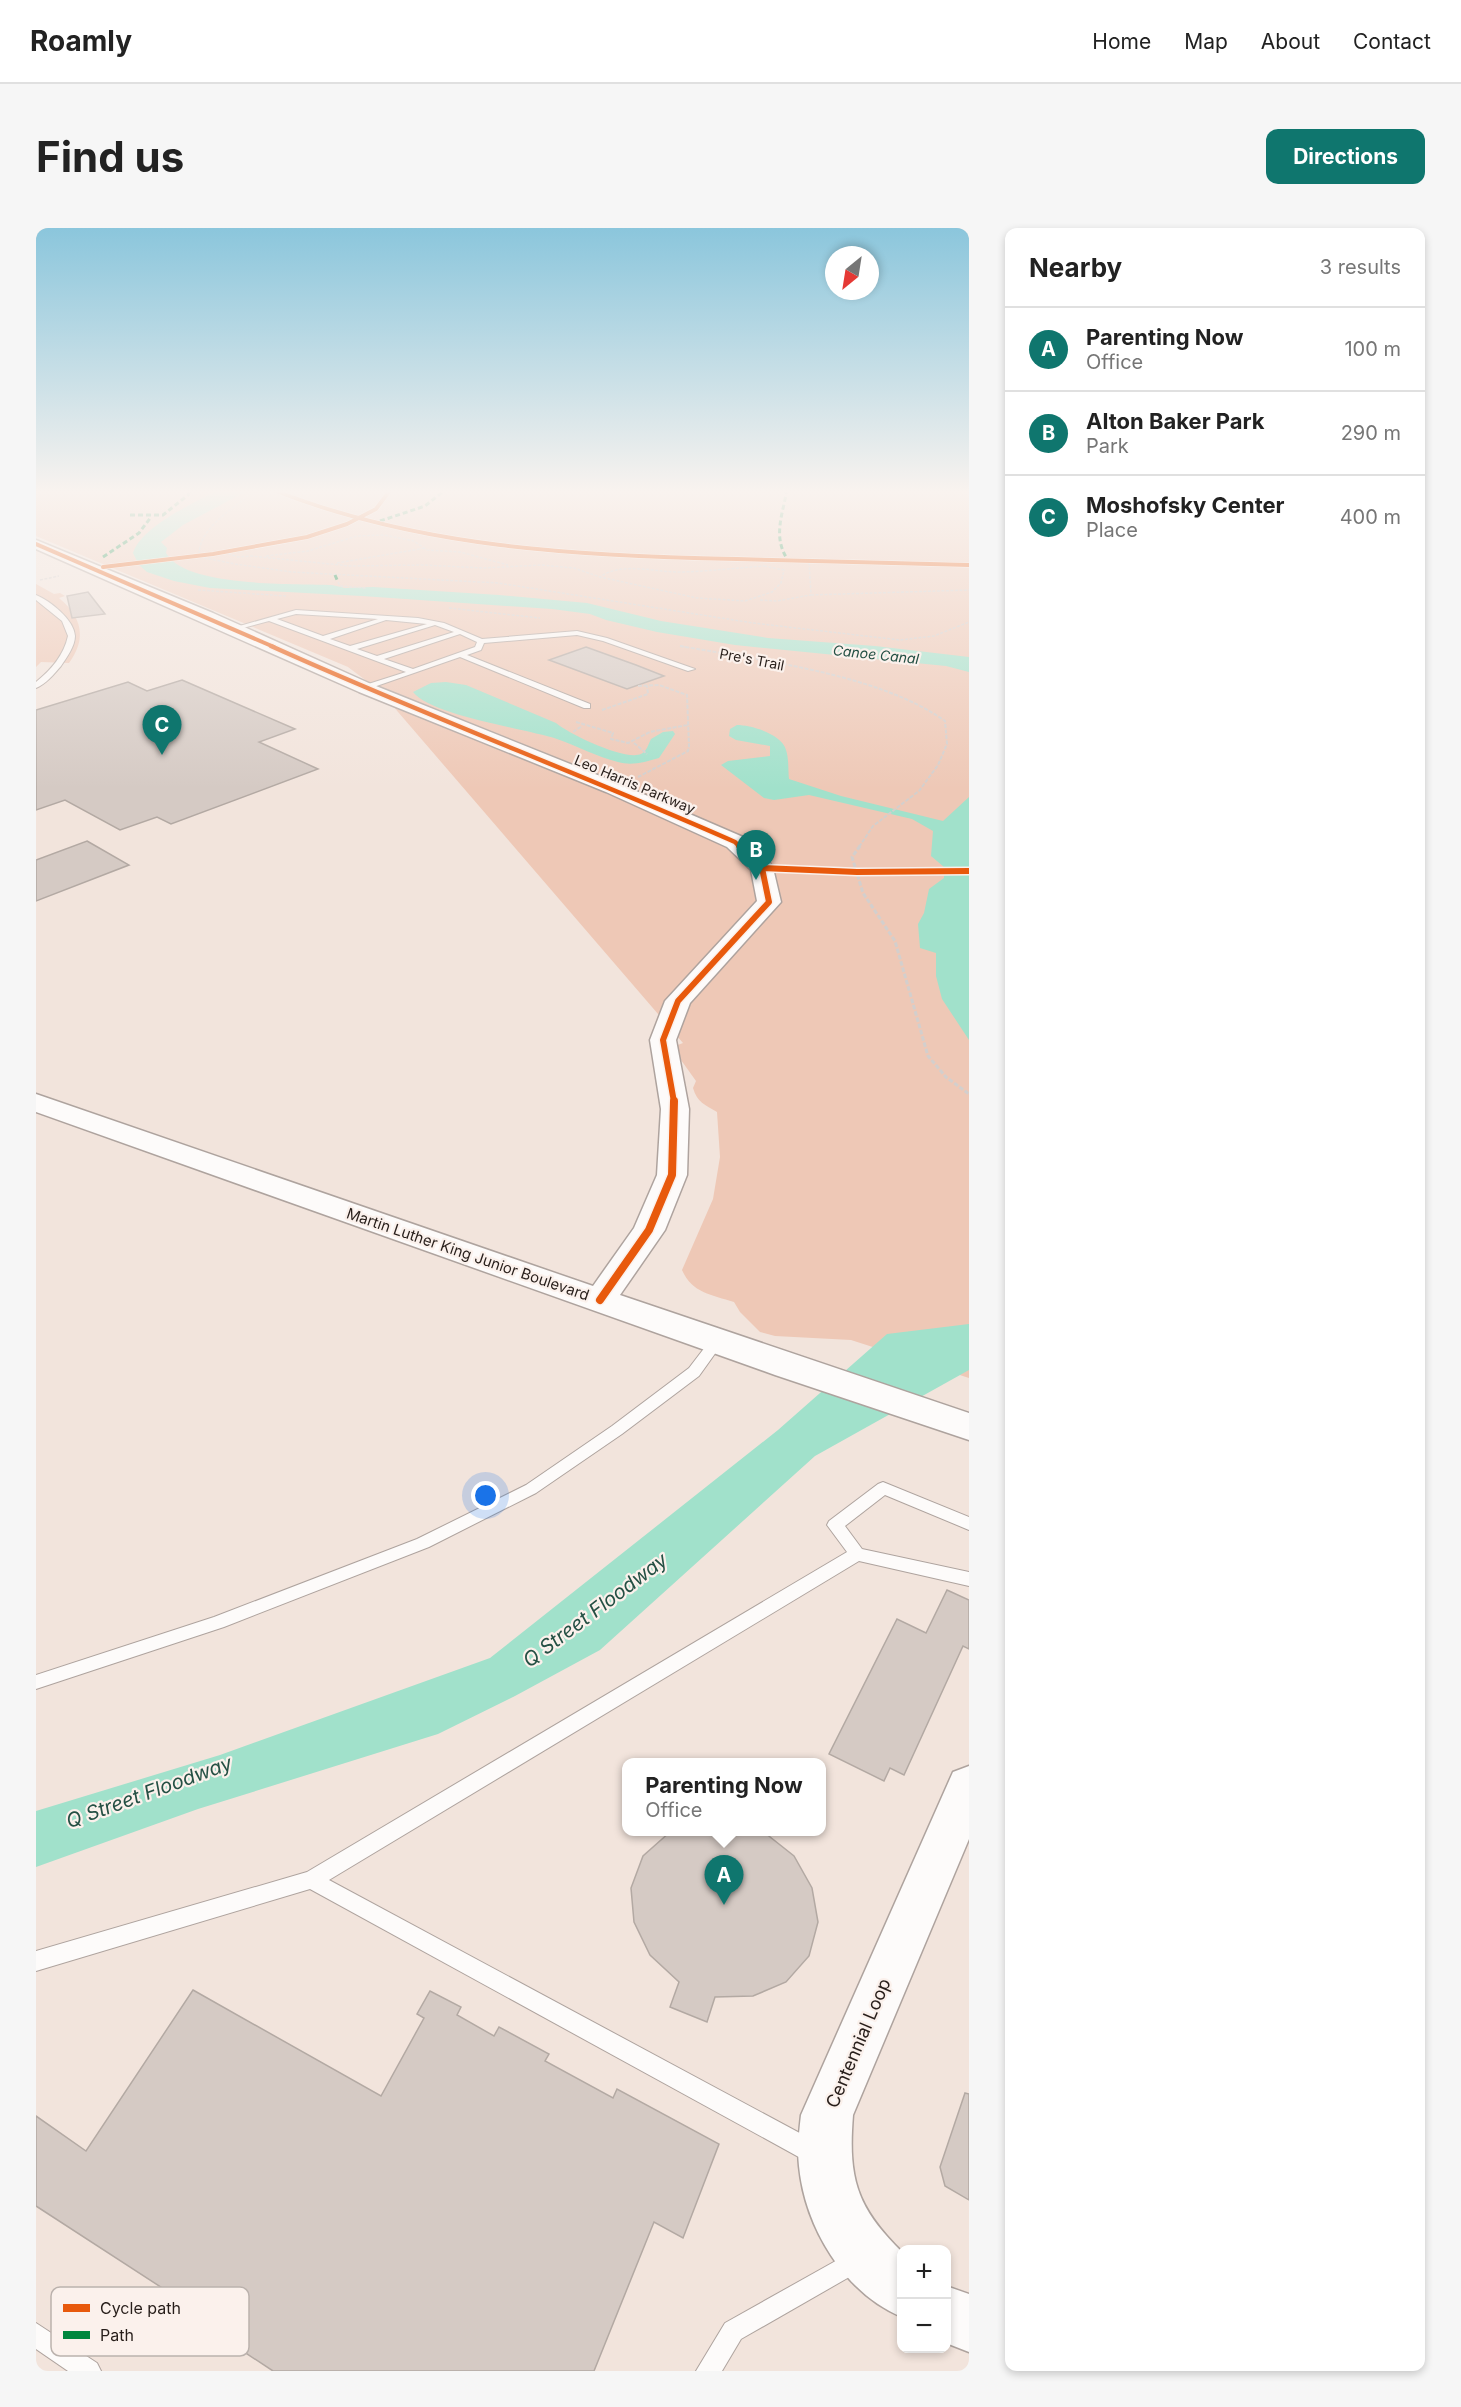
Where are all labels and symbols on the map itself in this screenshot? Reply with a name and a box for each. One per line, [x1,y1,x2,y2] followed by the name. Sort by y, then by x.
[825,246,879,300] north arrow
[832,641,921,667] water label: Canoe Canal
[718,644,786,674] street label: Pre's Trail
[142,706,182,755] pin: C
[572,751,698,817] street label: Leo Harris Parkway
[736,830,776,880] pin: B
[344,1203,592,1305] street label: Martin Luther King Junior Boulevard
[471,1481,500,1510] your location
[518,1547,673,1672] water label: Q Street Floodway
[63,1751,236,1833] water label: Q Street Floodway
[704,1856,744,1905] pin: A
[821,1975,895,2111] street label: Centennial Loop
[51,2287,249,2356] legend
[100,2298,181,2318] text: Cycle path
[100,2325,134,2345] text: Path

